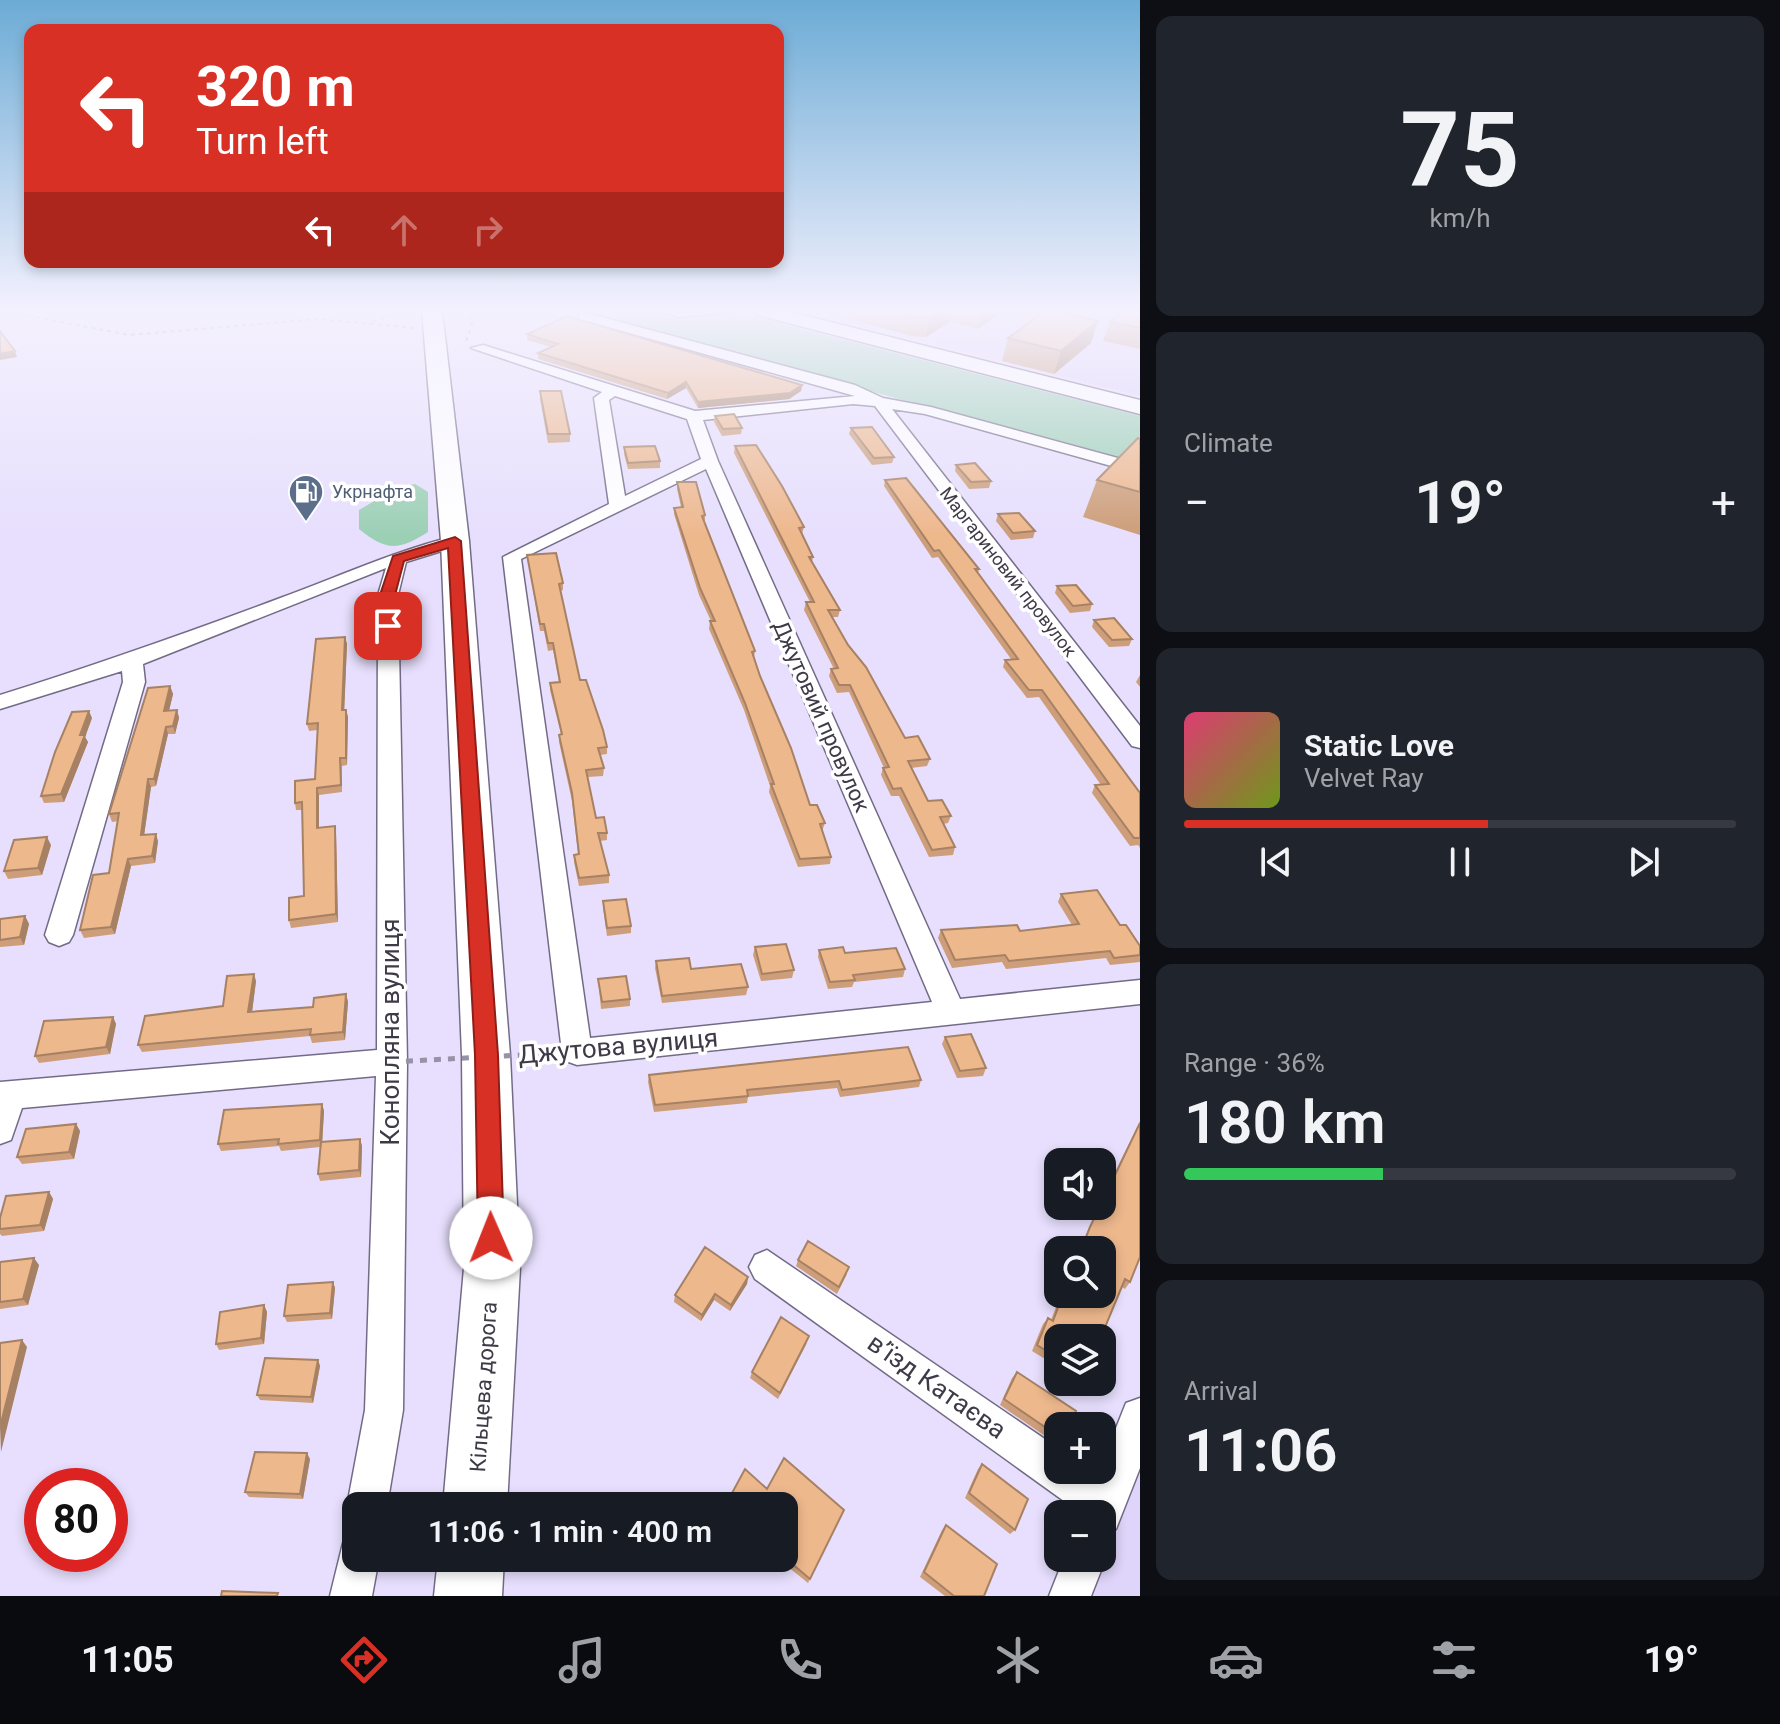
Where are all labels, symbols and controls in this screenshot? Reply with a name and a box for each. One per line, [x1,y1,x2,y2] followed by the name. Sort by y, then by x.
[196,54,355,120] text: 320 m
[64,56,168,160] icon: left
[1400,90,1520,211] text: 75
[196,121,329,163] text: Turn left
[1429,203,1491,233] text: km/h
[298,208,342,252] icon: left
[382,208,426,252] icon: ahead
[466,208,510,252] icon: right
[1184,428,1273,458] text: Climate
[1414,467,1506,538] text: 19°
[287,473,325,523] fuel station icon: Укрнафта
[1184,477,1209,529] text: −
[1711,477,1736,529] text: +
[332,481,413,502] place label: Укрнафта
[936,483,1081,661] street label: Маргариновий провулок
[354,592,422,660] pin
[366,604,410,648] icon: arrive
[768,617,875,816] street label: Джутовий провулок
[1304,728,1454,763] text: Static Love
[1304,763,1424,793] text: Velvet Ray
[1254,840,1298,884] icon: previous
[1438,840,1482,884] icon: pause
[1622,840,1666,884] icon: next
[375,918,405,1146] street label: Конопляна вулиця
[517,1022,719,1070] street label: Джутова вулиця
[1184,1048,1325,1078] text: Range · 36%
[1184,1087,1386,1158] text: 180 km
[1044,1148,1116,1572] map controls
[1044,1148,1116,1220] button: sound
[449,1196,533,1280] position arrow
[1044,1236,1116,1308] button: search
[465,1301,502,1473] street label: Кільцева дорога
[1044,1324,1116,1396] button: layers
[862,1327,1012,1445] street label: в’їзд Катаєва
[1184,1376,1258,1406] text: Arrival
[1044,1412,1116,1484] button: +
[1184,1415,1337,1486] text: 11:06
[24,1468,128,1572] speed limit sign: 80
[1044,1500,1116,1572] button: −
[428,1514,712,1549] text: 11:06 · 1 min · 400 m
[336,1632,392,1688] icon: directions
[554,1632,610,1688] icon: music
[772,1632,828,1688] icon: phone
[990,1632,1046,1688] icon: climate
[1208,1632,1264,1688] icon: car
[1426,1632,1482,1688] icon: filters
[81,1639,174,1681] text: 11:05
[1644,1639,1699,1681] text: 19°

